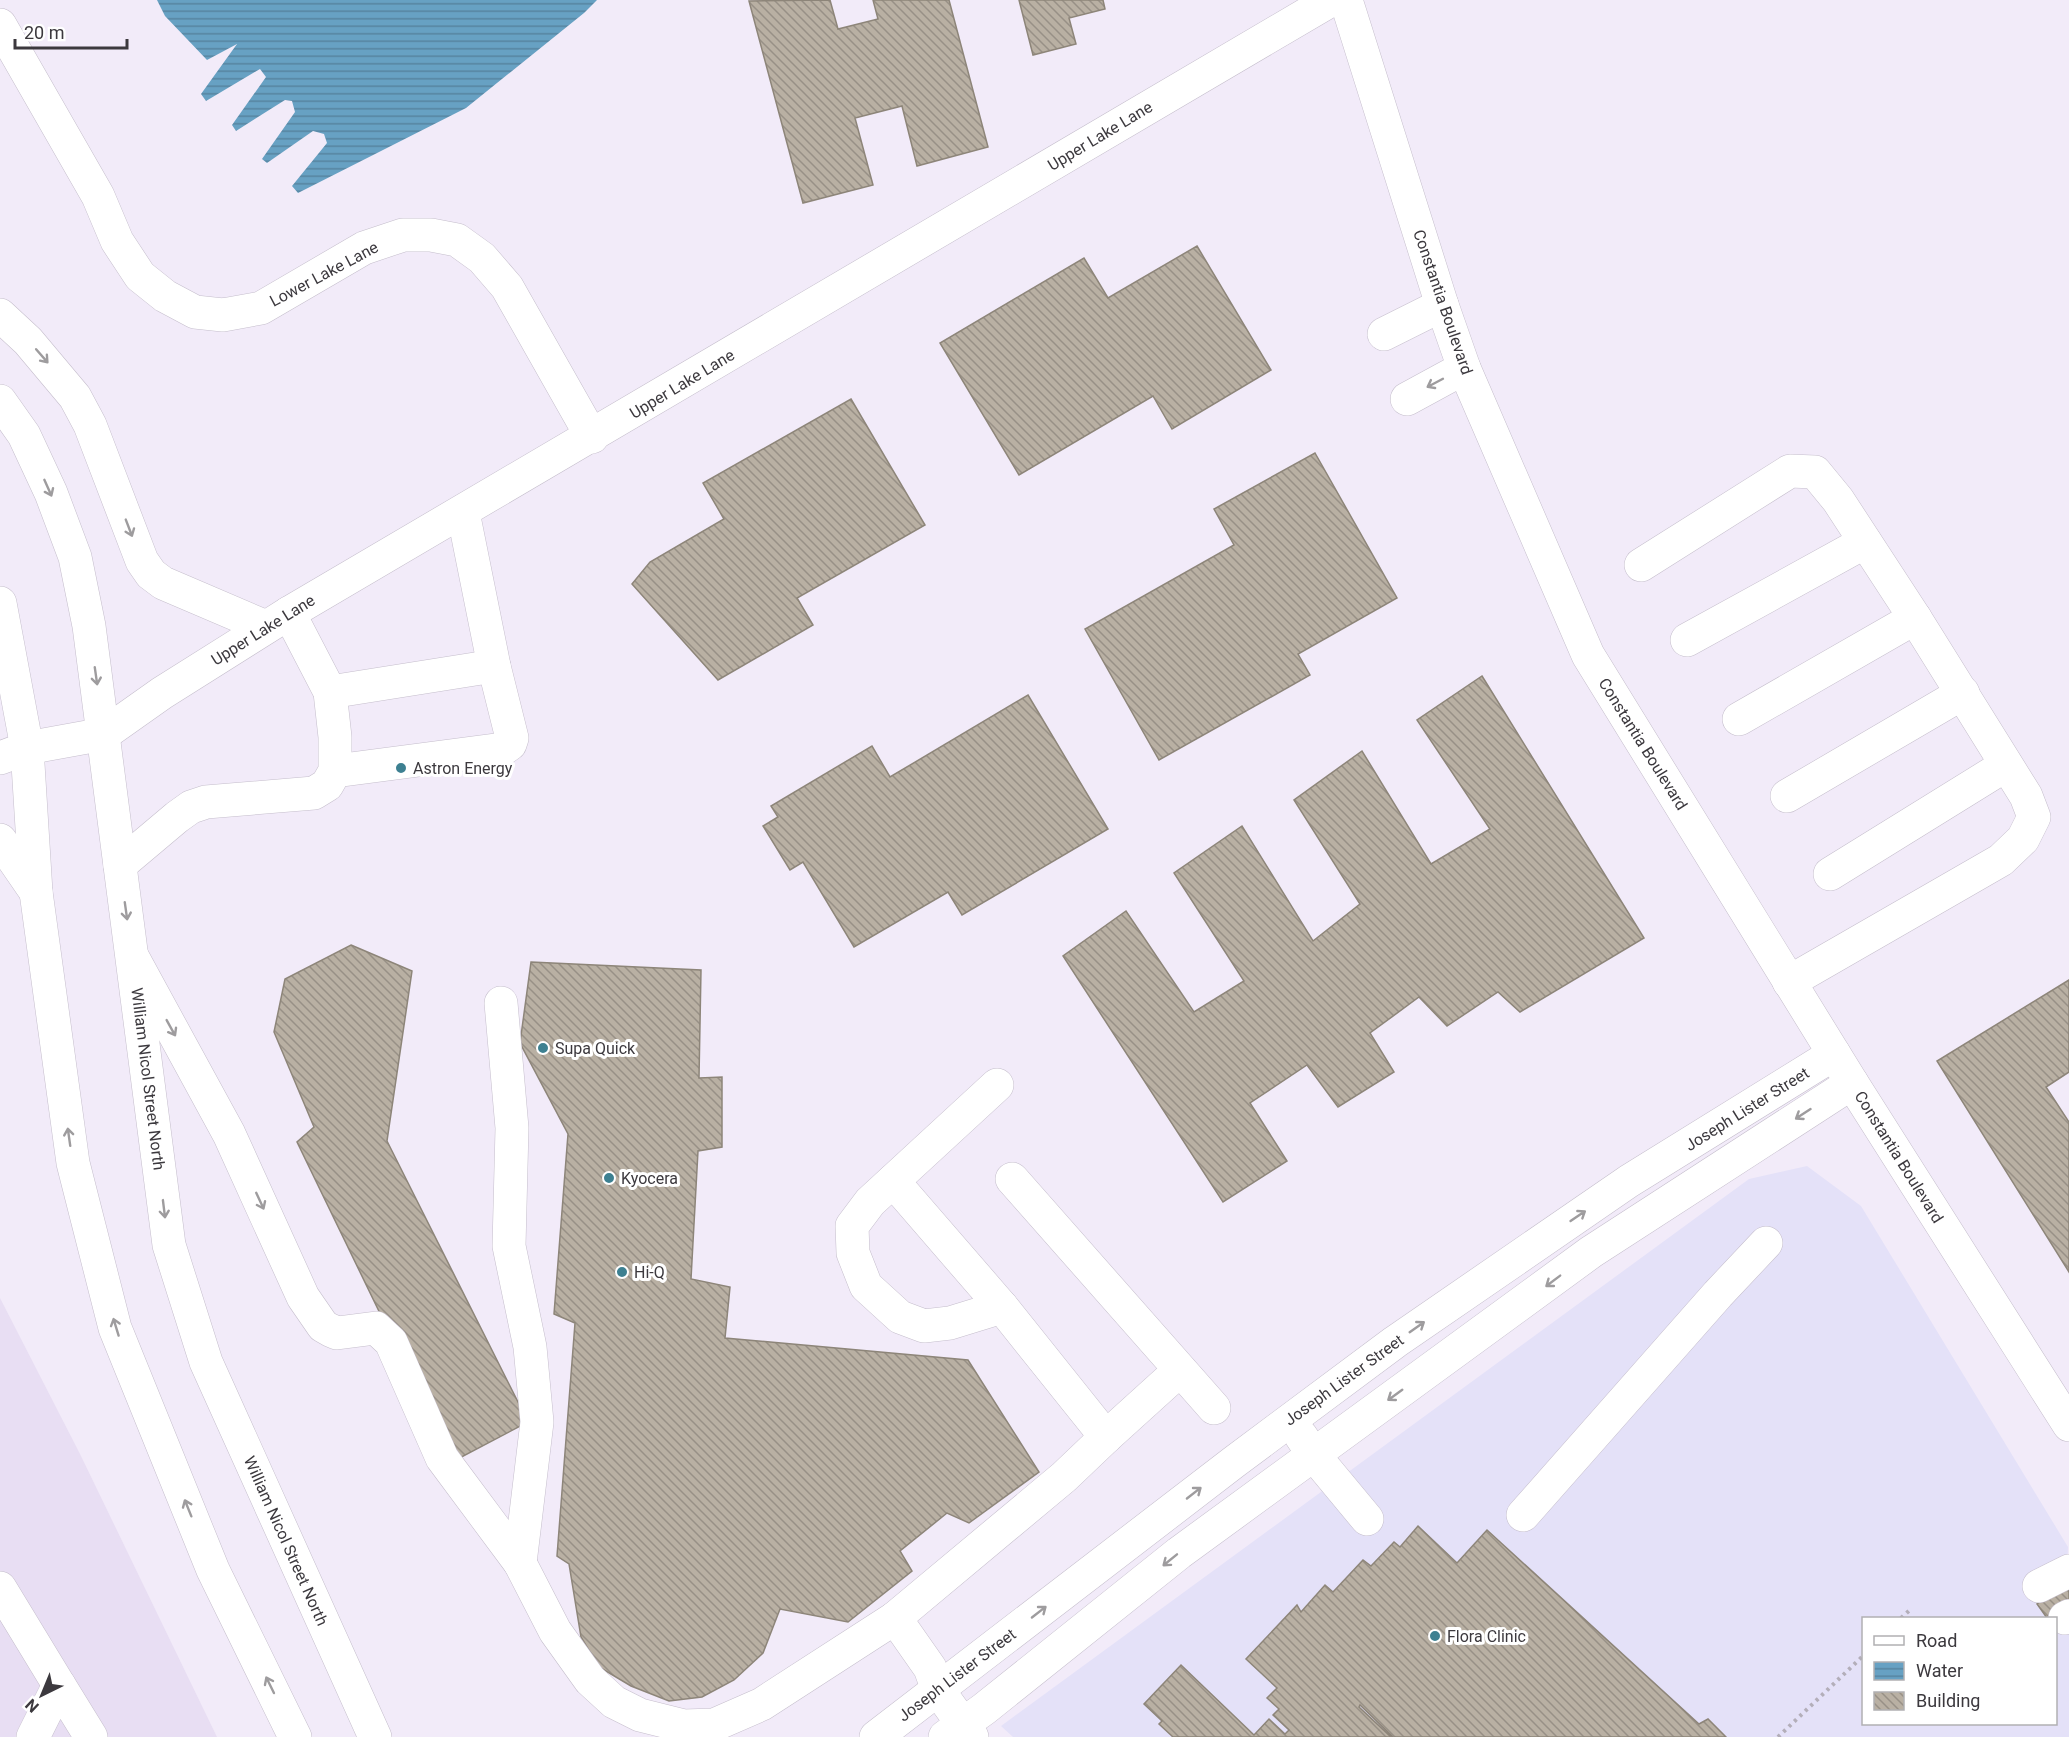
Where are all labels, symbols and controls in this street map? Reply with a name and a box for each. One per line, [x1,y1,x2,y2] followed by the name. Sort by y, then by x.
[15,12,128,50] scale bar
[24,22,64,43] text: 20 m
[1044,97,1156,175] street label: Upper Lake Lane
[1409,227,1477,377] street label: Constantia Boulevard
[267,237,381,311] street label: Lower Lake Lane
[626,345,738,423] street label: Upper Lake Lane
[35,348,49,363] one-way arrow
[1427,377,1444,389] one-way arrow
[43,478,54,497] one-way arrow
[125,518,136,537] one-way arrow
[208,591,318,669] street label: Upper Lake Lane
[90,666,101,685] one-way arrow
[1595,675,1691,813] street label: Constantia Boulevard
[413,759,513,778] place label: Astron Energy
[394,761,408,775] marker: Astron Energy
[121,901,132,920] one-way arrow
[127,987,169,1171] street label: William Nicol Street North
[165,1019,177,1036] one-way arrow
[555,1039,636,1058] place label: Supa Quick
[536,1041,550,1055] marker: Supa Quick
[1682,1063,1812,1155] street label: Joseph Lister Street
[1851,1088,1947,1226] street label: Constantia Boulevard
[1794,1108,1811,1121] one-way arrow
[64,1128,75,1148] one-way arrow
[621,1169,678,1188] place label: Kyocera
[602,1171,616,1185] marker: Kyocera
[255,1192,267,1210] one-way arrow
[159,1198,170,1218] one-way arrow
[1569,1210,1585,1222] one-way arrow
[634,1263,665,1282] place label: Hi-Q
[615,1265,629,1279] marker: Hi-Q
[1546,1275,1562,1288] one-way arrow
[109,1318,120,1337] one-way arrow
[1409,1321,1425,1333] one-way arrow
[1281,1330,1407,1430] street label: Joseph Lister Street
[1387,1388,1403,1401] one-way arrow
[240,1453,332,1629] street label: William Nicol Street North
[1185,1487,1201,1500] one-way arrow
[182,1499,193,1517] one-way arrow
[1162,1554,1178,1567] one-way arrow
[1031,1606,1047,1619] one-way arrow
[1862,1617,2057,1725] legend
[894,1625,1020,1725] street label: Joseph Lister Street
[1447,1627,1526,1646] place label: Flora Clinic
[1428,1629,1442,1643] marker: Flora Clinic
[1916,1630,1957,1651] text: Road
[1916,1660,1963,1681] text: Water
[12,1665,72,1725] north arrow
[263,1676,275,1694] one-way arrow
[1916,1690,1980,1711] text: Building
[22,1695,43,1716] text: N

